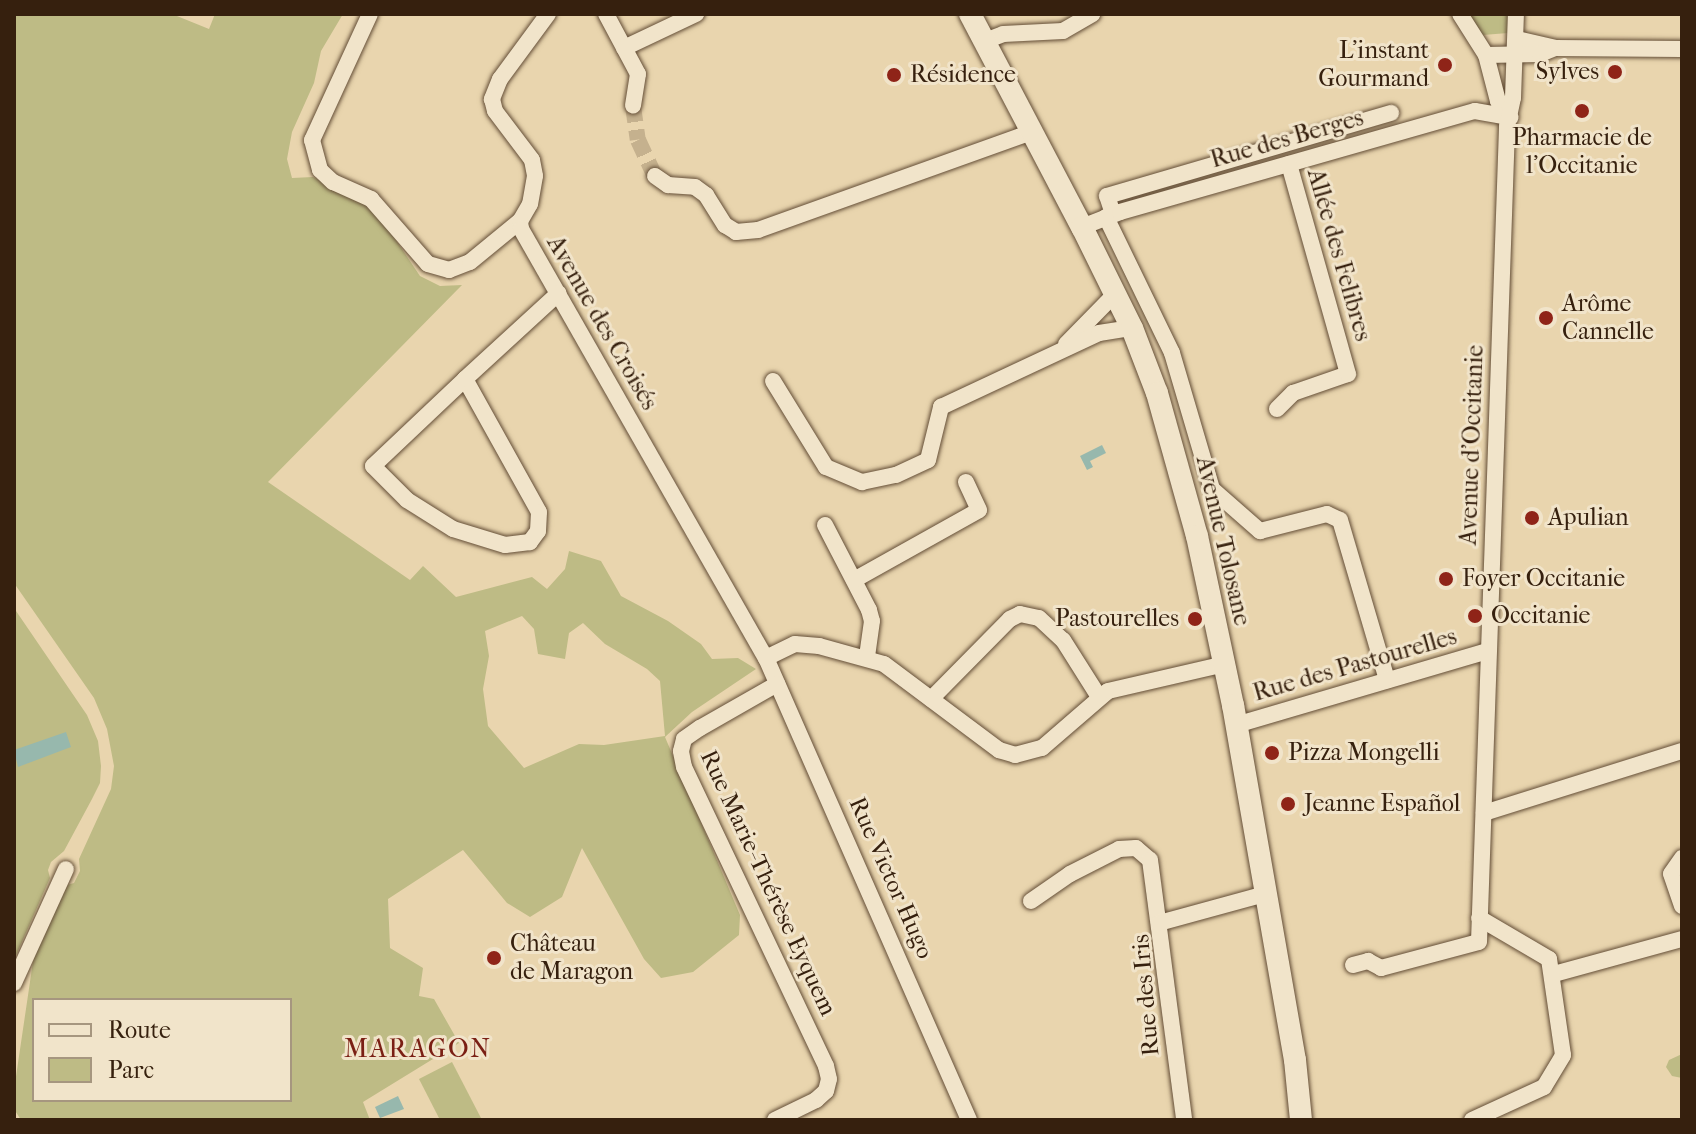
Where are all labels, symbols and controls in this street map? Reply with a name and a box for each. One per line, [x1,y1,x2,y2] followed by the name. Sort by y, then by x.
[1318,37,1429,93] place label: L'instant Gourmand
[1436,56,1454,74] marker: L'instant Gourmand
[1536,58,1599,86] place label: Sylves
[910,61,1016,89] place label: Résidence
[1606,63,1624,81] marker: Sylves
[885,66,903,84] marker: Résidence
[1573,102,1591,120] marker: Pharmacie de l'Occitanie
[1207,103,1367,175] street label: Rue des Berges
[1512,124,1652,180] place label: Pharmacie de l'Occitanie
[1301,166,1377,344] street label: Allée des Felibres
[540,231,664,415] street label: Avenue des Croisés
[1562,290,1654,346] place label: Arôme Cannelle
[1537,309,1555,327] marker: Arôme Cannelle
[1454,344,1490,546] street label: Avenue d'Occitanie
[1190,454,1256,628] street label: Avenue Tolosane
[1548,504,1629,532] place label: Apulian
[1523,509,1541,527] marker: Apulian
[1462,565,1625,593] place label: Foyer Occitanie
[1437,570,1455,588] marker: Foyer Occitanie
[1491,602,1590,630] place label: Occitanie
[1055,605,1179,633] place label: Pastourelles
[1466,607,1484,625] marker: Occitanie
[1186,610,1204,628] marker: Pastourelles
[1250,622,1460,708] street label: Rue des Pastourelles
[1288,739,1440,767] place label: Pizza Mongelli
[1263,744,1281,762] marker: Pizza Mongelli
[694,746,842,1020] street label: Rue Marie-Thérèse Eyquem
[1304,790,1460,818] place label: Jeanne Español
[843,793,939,963] street label: Rue Victor Hugo
[1279,795,1297,813] marker: Jeanne Español
[510,930,633,986] place label: Château de Maragon
[1126,933,1166,1057] street label: Rue des Iris
[485,949,503,967] marker: Château de Maragon
[32,998,292,1102] legend
[108,1016,171,1044] text: Route
[344,1033,492,1065] district label: MARAGON
[108,1056,154,1084] text: Parc

